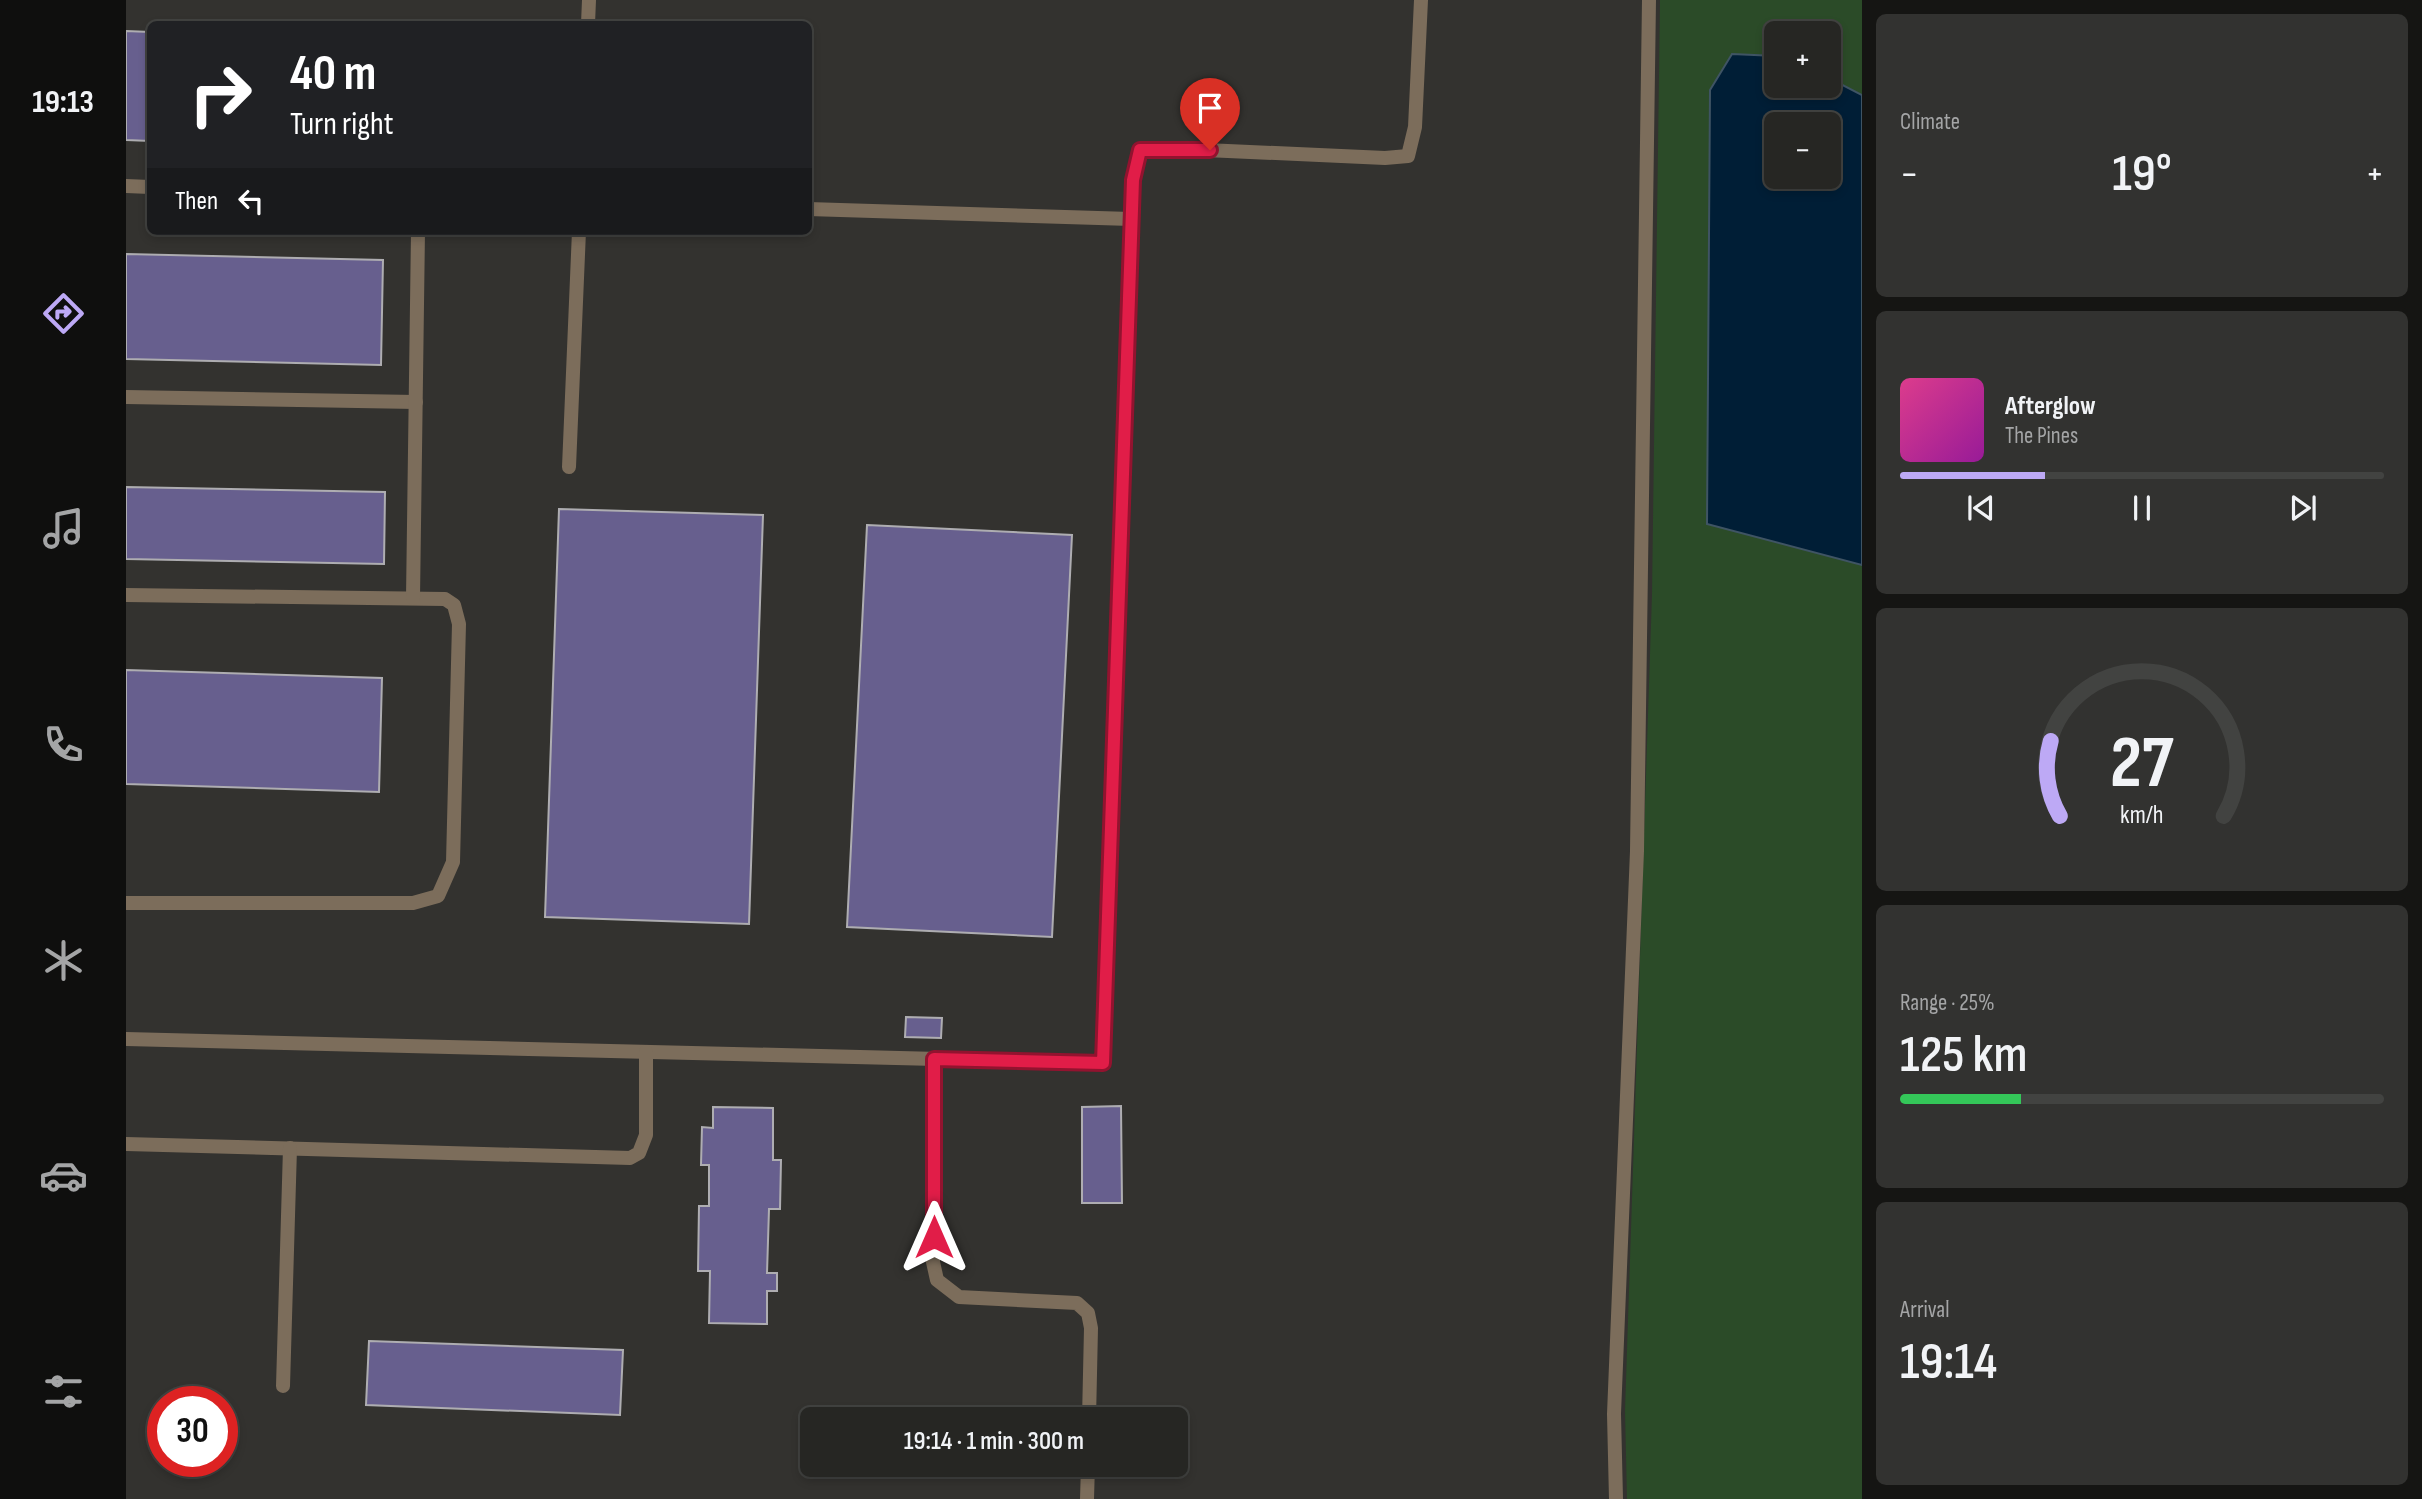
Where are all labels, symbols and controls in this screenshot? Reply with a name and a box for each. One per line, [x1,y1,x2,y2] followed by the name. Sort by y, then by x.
[1764,21,1841,189] map controls
[1764,21,1841,98] button: +
[290,45,376,104] text: 40 m
[175,49,266,140] icon: right
[1180,78,1240,150] pin
[32,83,94,122] text: 19:13
[1191,89,1229,127] icon: arrive
[290,105,394,144] text: Turn right
[1900,108,1960,136] text: Climate
[1764,112,1841,189] button: −
[2112,143,2172,206] text: 19°
[1900,152,1919,197] text: −
[2365,152,2384,197] text: +
[232,182,270,220] icon: left
[175,186,218,217] text: Then
[39,289,88,338] icon: directions
[2005,391,2096,422] text: Afterglow
[2005,422,2078,450] text: The Pines
[1962,489,2000,527] icon: previous
[2123,489,2161,527] icon: pause
[2284,489,2322,527] icon: next
[39,504,88,553] icon: music
[39,720,88,769] icon: phone
[2110,720,2174,808] text: 27
[2120,799,2164,830] text: km/h
[39,936,88,985] icon: climate
[1900,989,1995,1017] text: Range · 25%
[1900,1024,2027,1087] text: 125 km
[39,1151,88,1200] icon: car
[897,1200,971,1274] position arrow
[1900,1296,1949,1324] text: Arrival
[1900,1331,1997,1394] text: 19:14
[39,1367,88,1416] icon: filters
[147,1386,238,1477] speed limit sign: 30
[904,1426,1084,1457] text: 19:14 · 1 min · 300 m

